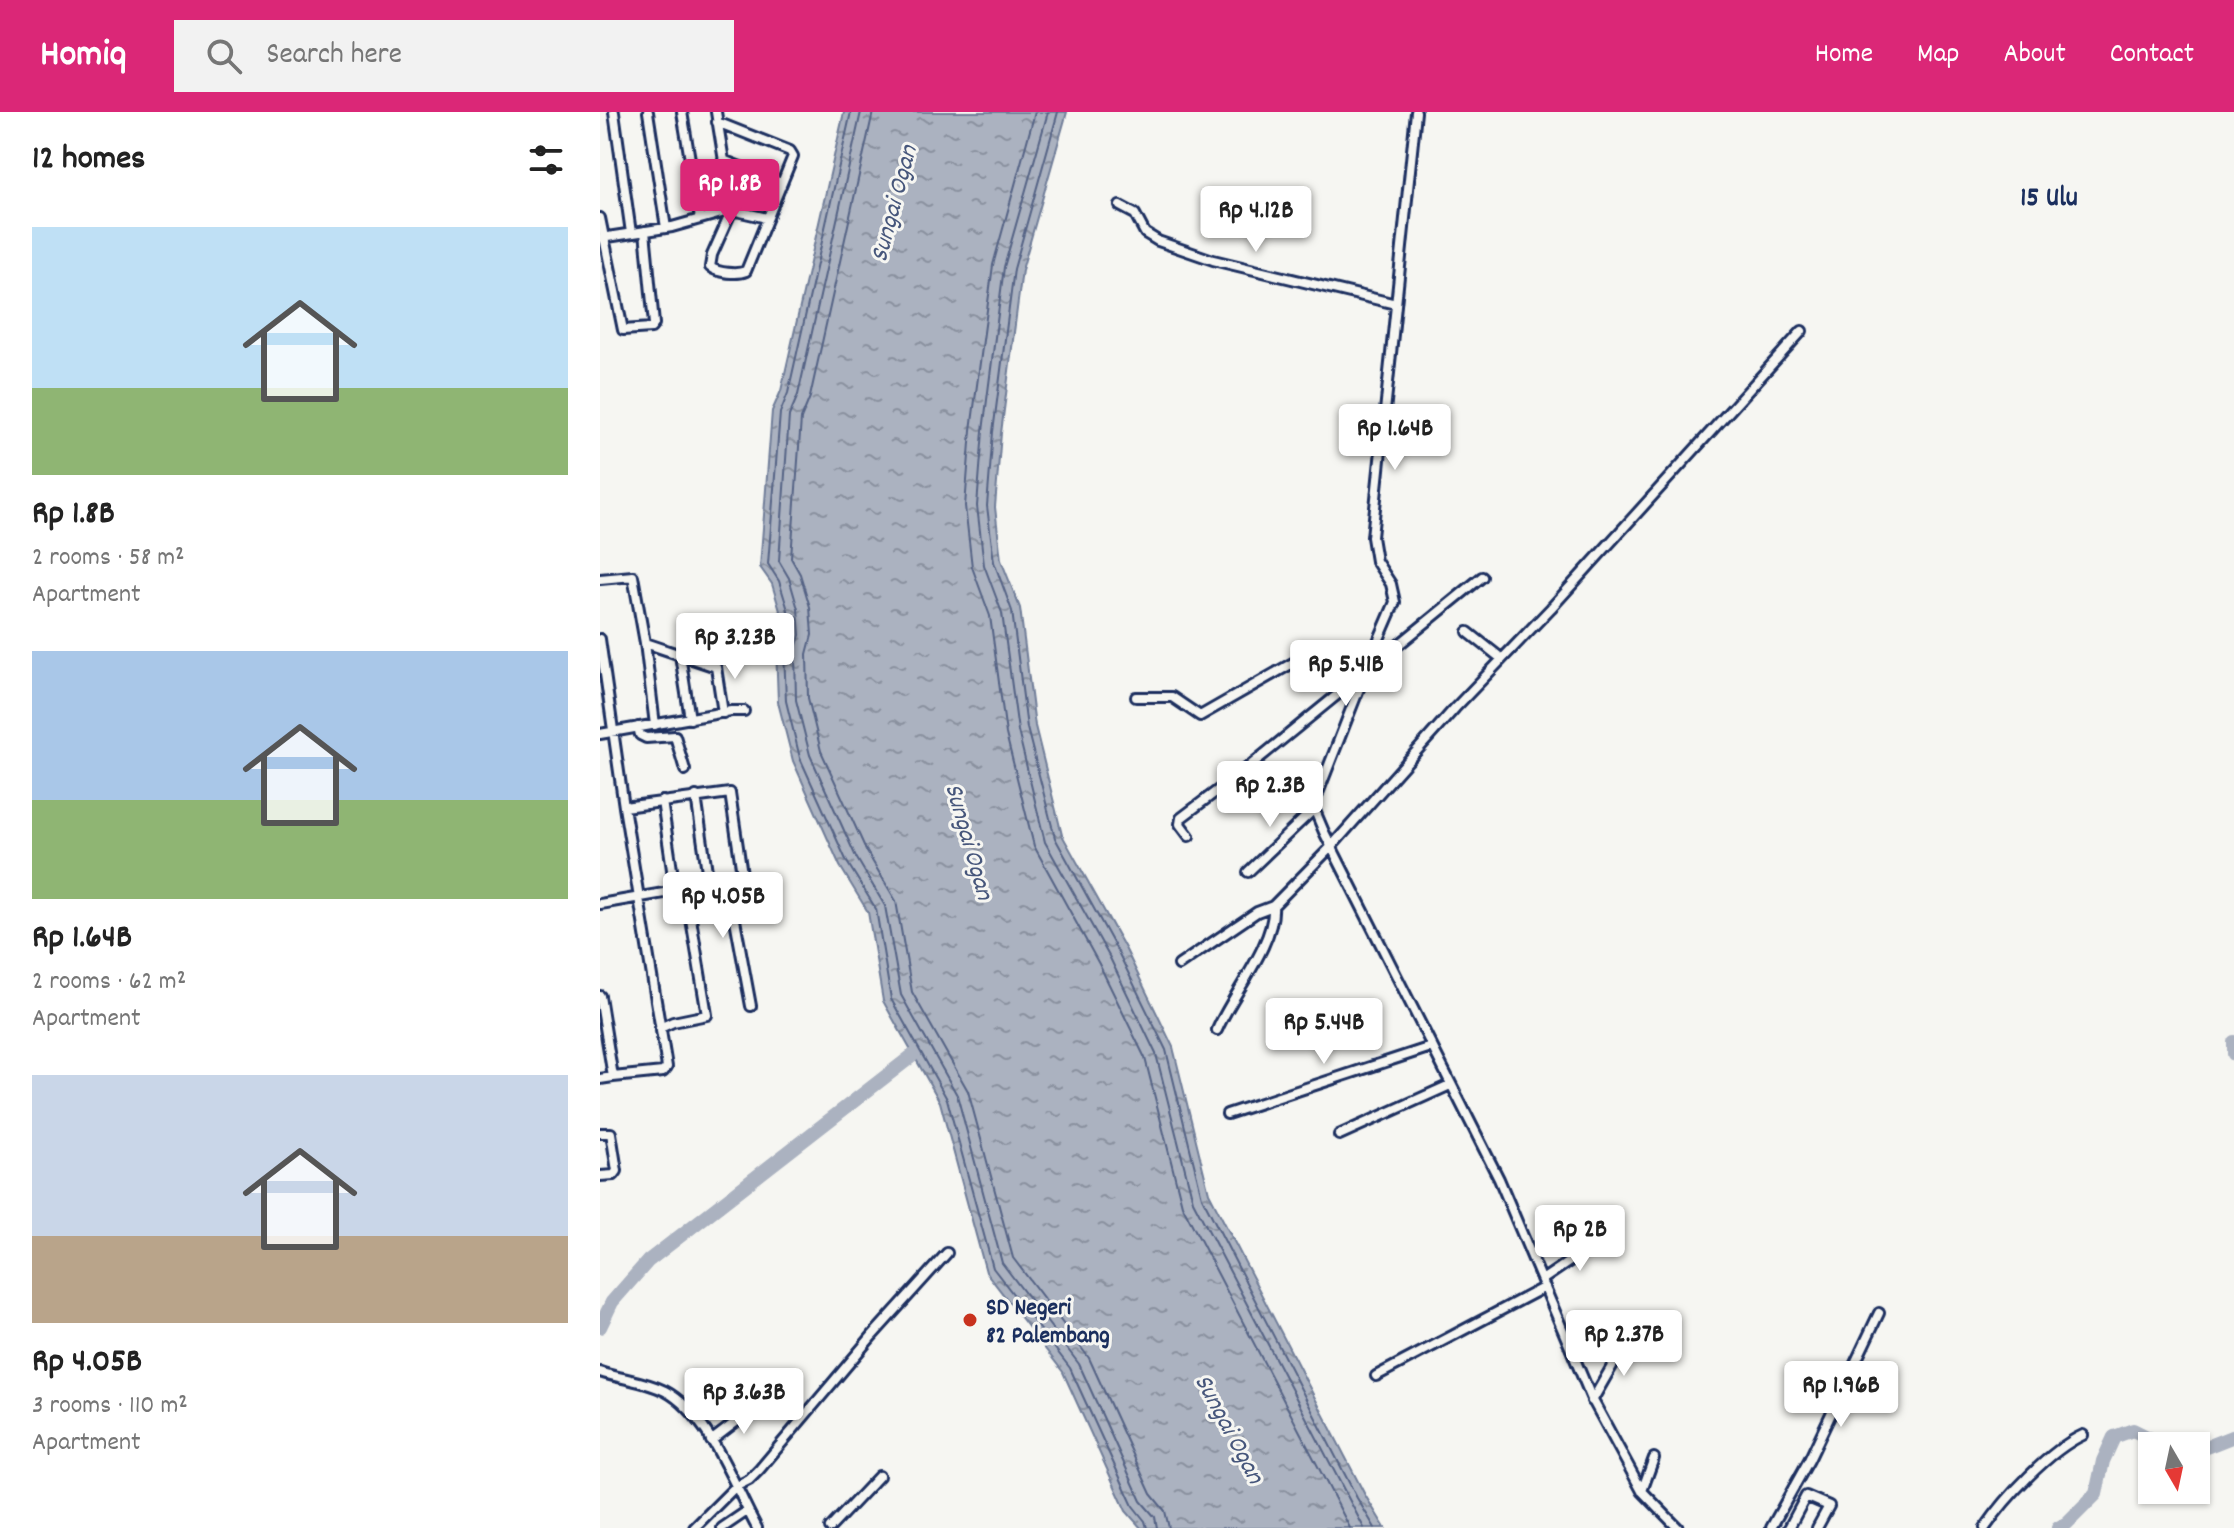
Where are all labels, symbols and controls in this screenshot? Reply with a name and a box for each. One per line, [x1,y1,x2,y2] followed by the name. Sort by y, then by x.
[174,20,734,92] search box
[40,29,126,84] text: Homiq
[202,34,246,78] icon: search
[266,35,402,78] text: Search here
[1815,36,1873,76] text: Home
[1917,36,1959,76] text: Map
[2003,36,2066,76] text: About
[2110,36,2194,76] text: Contact
[32,136,145,185] text: 12 homes
[524,138,568,182] icon: filters
[862,140,929,266] water label: Sungai Ogan
[656,159,804,227] pin: Rp 1.8B
[698,166,762,203] text: Rp 1.8B
[2020,180,2078,220] district label: 15 Ulu
[1173,186,1339,254] pin: Rp 4.12B
[1218,193,1294,230] text: Rp 4.12B
[228,279,372,423] icon: home
[1312,404,1478,472] pin: Rp 1.64B
[1357,411,1433,448] text: Rp 1.64B
[32,491,115,540] text: Rp 1.8B
[32,540,185,577] text: 2 rooms · 58 m²
[32,577,141,614] text: Apartment
[652,613,818,681] pin: Rp 3.23B
[694,620,776,657] text: Rp 3.23B
[1263,640,1429,708] pin: Rp 5.41B
[1308,647,1384,684] text: Rp 5.41B
[228,703,372,847] icon: home
[1196,761,1344,829] pin: Rp 2.3B
[1235,768,1305,805] text: Rp 2.3B
[933,779,1002,905] water label: Sungai Ogan
[640,872,806,940] pin: Rp 4.05B
[681,879,765,916] text: Rp 4.05B
[32,915,132,964] text: Rp 1.64B
[32,964,186,1001] text: 2 rooms · 62 m²
[1241,998,1407,1066] pin: Rp 5.44B
[32,1001,141,1038] text: Apartment
[1284,1005,1364,1042] text: Rp 5.44B
[228,1127,372,1271] icon: home
[1524,1205,1636,1273] pin: Rp 2B
[1553,1212,1607,1249] text: Rp 2B
[986,1292,1110,1354] place label: SD Negeri 82 Palembang
[1541,1310,1707,1378] pin: Rp 2.37B
[961,1311,979,1329] marker: SD Negeri 82 Palembang
[1584,1317,1664,1354] text: Rp 2.37B
[32,1339,142,1388] text: Rp 4.05B
[1758,1361,1924,1429] pin: Rp 1.96B
[661,1368,827,1436] pin: Rp 3.63B
[1184,1368,1273,1492] water label: Sungai Ogan
[1802,1368,1880,1405] text: Rp 1.96B
[702,1375,786,1412] text: Rp 3.63B
[32,1388,188,1425] text: 3 rooms · 110 m²
[32,1425,141,1462] text: Apartment
[2138,1432,2210,1504] north arrow
[2138,1432,2210,1504] map controls

